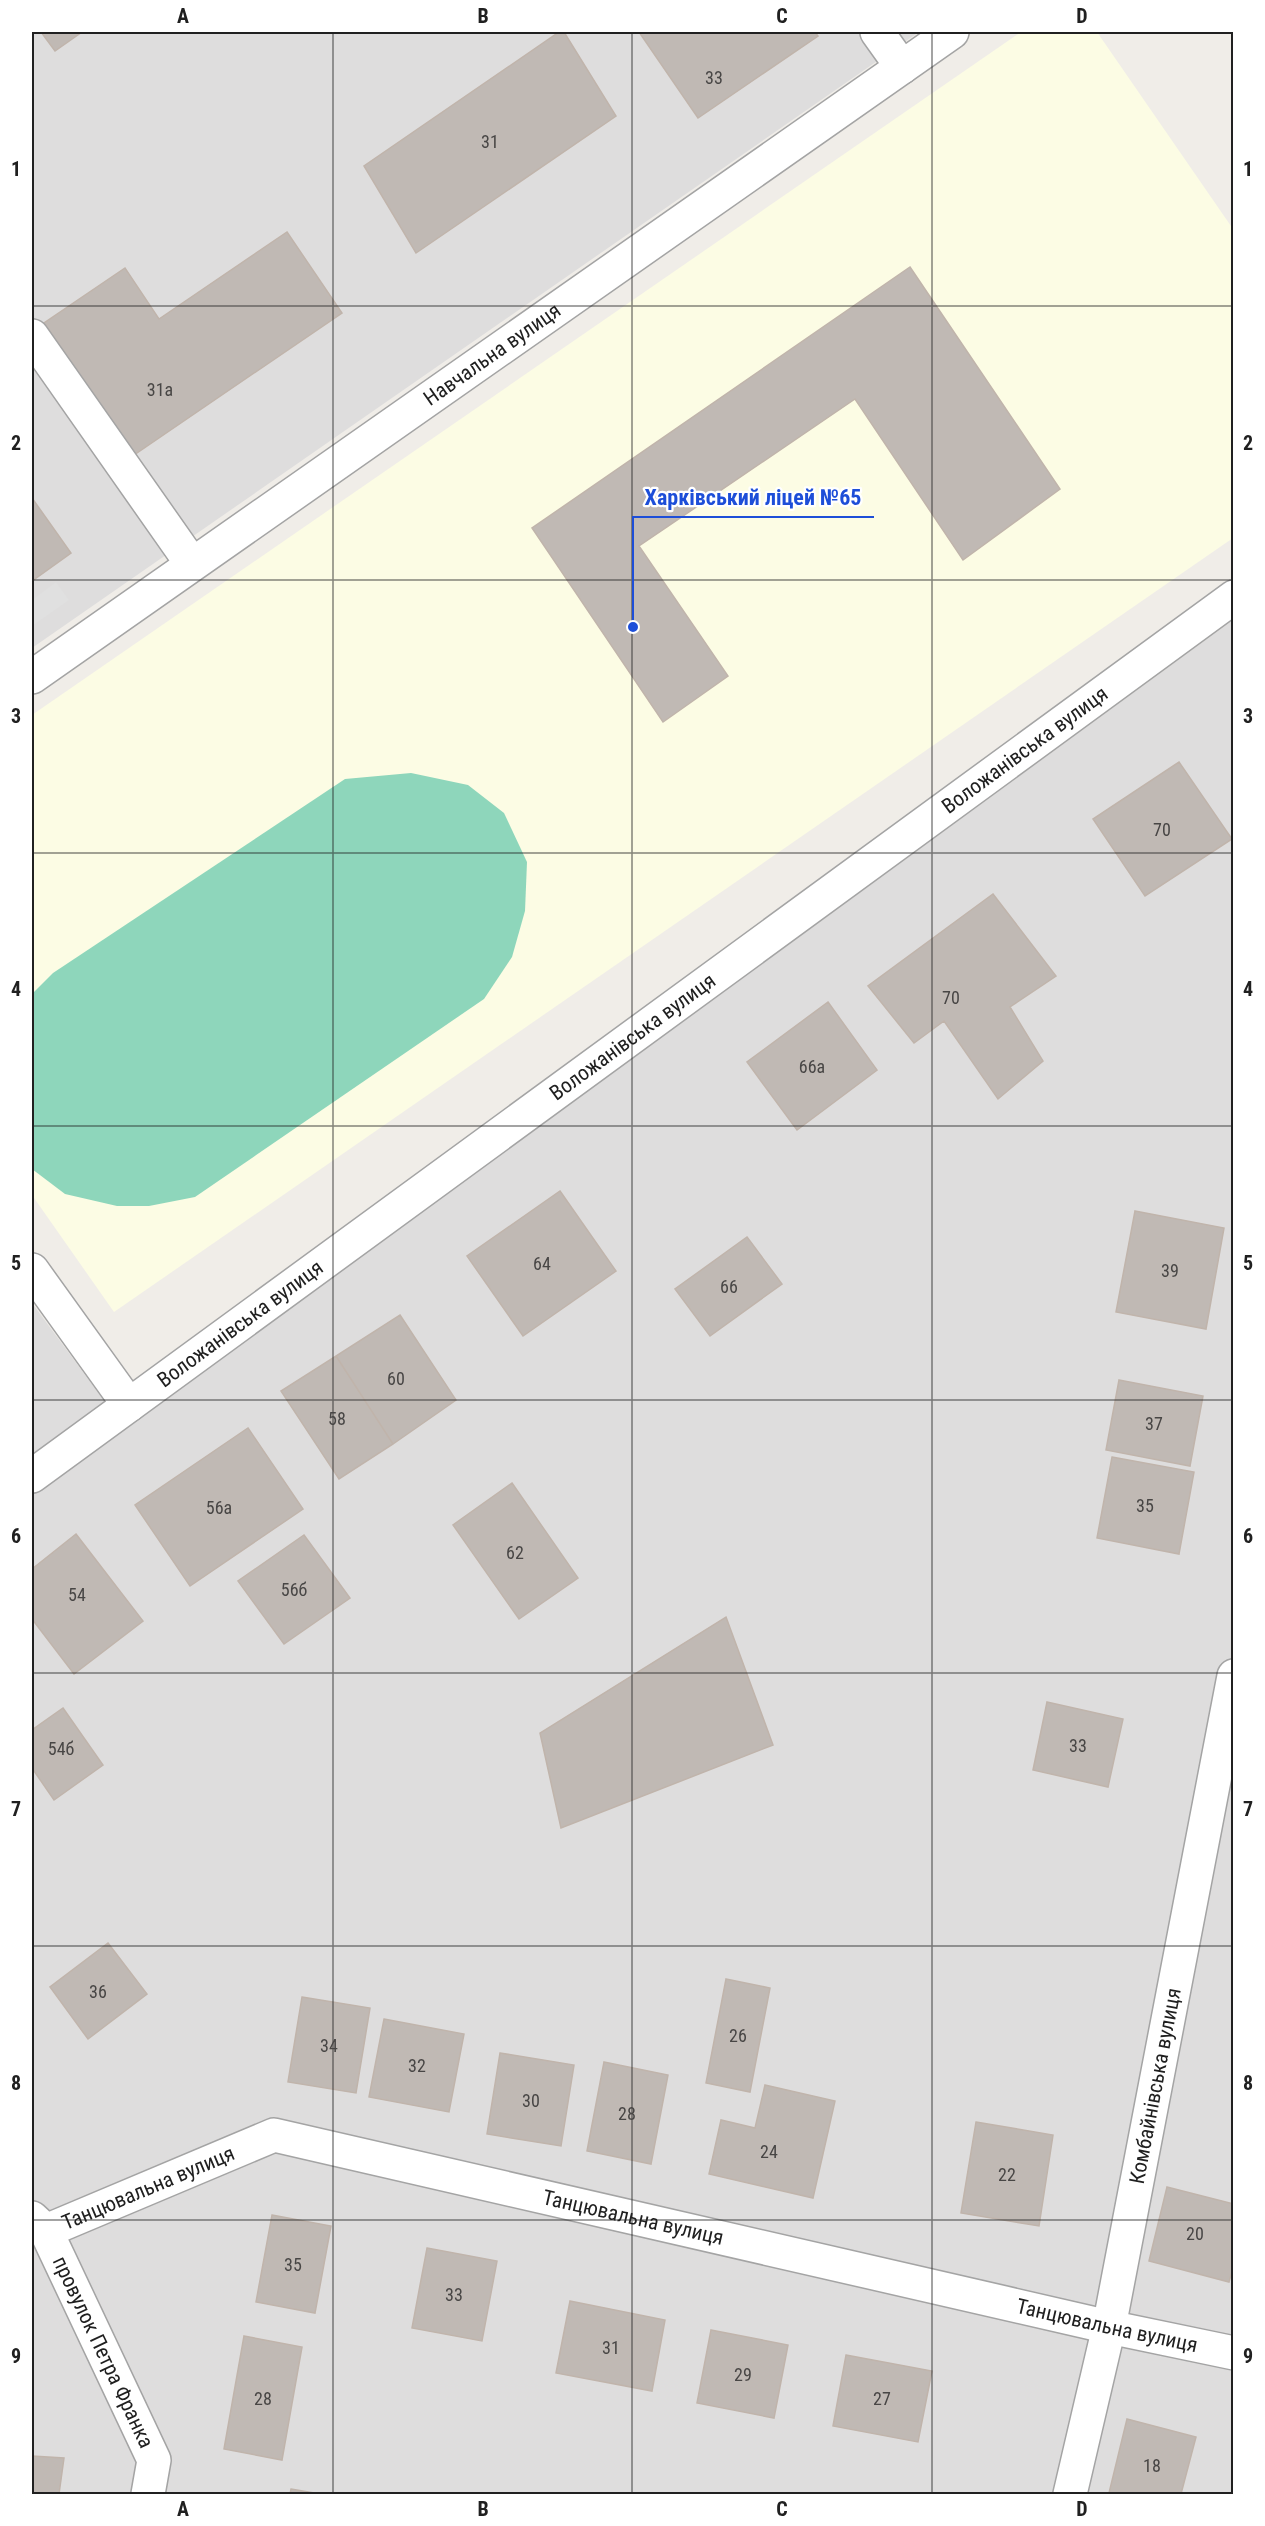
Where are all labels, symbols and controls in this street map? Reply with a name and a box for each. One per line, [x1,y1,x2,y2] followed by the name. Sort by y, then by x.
[177,4,189,28] text: A
[477,4,489,28] text: B
[776,4,788,28] text: C
[1076,4,1088,28] text: D
[705,67,723,88] house number: 33
[481,131,499,152] house number: 31
[11,157,21,181] text: 1
[1243,157,1253,181] text: 1
[419,298,565,411] street label: Навчальна вулиця
[147,379,173,400] house number: 31а
[11,431,21,455] text: 2
[1243,431,1253,455] text: 2
[633,477,874,517] callout: Харківський ліцей №65
[645,485,861,510] text: Харківський ліцей №65
[937,681,1112,818] street label: Воложанівська вулиця
[11,704,21,728] text: 3
[1243,704,1253,728] text: 3
[1153,819,1171,840] house number: 70
[545,968,720,1105] street label: Воложанівська вулиця
[11,977,21,1001] text: 4
[1243,977,1253,1001] text: 4
[942,987,960,1008] house number: 70
[799,1056,825,1077] house number: 66а
[11,1251,21,1275] text: 5
[1243,1251,1253,1275] text: 5
[533,1253,551,1274] house number: 64
[153,1255,328,1392] street label: Воложанівська вулиця
[1161,1260,1179,1281] house number: 39
[720,1276,738,1297] house number: 66
[387,1368,405,1389] house number: 60
[328,1408,346,1429] house number: 58
[1145,1413,1163,1434] house number: 37
[1136,1495,1154,1516] house number: 35
[206,1497,232,1518] house number: 56а
[11,1524,21,1548] text: 6
[1243,1524,1253,1548] text: 6
[506,1542,524,1563] house number: 62
[281,1579,308,1600] house number: 56б
[68,1584,86,1605] house number: 54
[1069,1735,1087,1756] house number: 33
[48,1738,75,1759] house number: 54б
[11,1797,21,1821] text: 7
[1243,1797,1253,1821] text: 7
[89,1981,107,2002] house number: 36
[1125,1986,1186,2186] street label: Комбайнівська вулиця
[729,2025,747,2046] house number: 26
[320,2035,338,2056] house number: 34
[408,2055,426,2076] house number: 32
[11,2071,21,2095] text: 8
[1243,2071,1253,2095] text: 8
[522,2090,540,2111] house number: 30
[618,2103,636,2124] house number: 28
[58,2141,238,2235] street label: Танцювальна вулиця
[760,2141,778,2162] house number: 24
[998,2164,1016,2185] house number: 22
[540,2185,726,2250] street label: Танцювальна вулиця
[1186,2223,1204,2244] house number: 20
[48,2252,159,2452] street label: провулок Петра Франка
[284,2254,302,2275] house number: 35
[445,2284,463,2305] house number: 33
[1014,2294,1200,2357] street label: Танцювальна вулиця
[602,2337,620,2358] house number: 31
[11,2344,21,2368] text: 9
[1243,2344,1253,2368] text: 9
[734,2364,752,2385] house number: 29
[254,2388,272,2409] house number: 28
[873,2388,891,2409] house number: 27
[1143,2455,1161,2476] house number: 18
[177,2497,189,2521] text: A
[477,2497,489,2521] text: B
[776,2497,788,2521] text: C
[1076,2497,1088,2521] text: D

